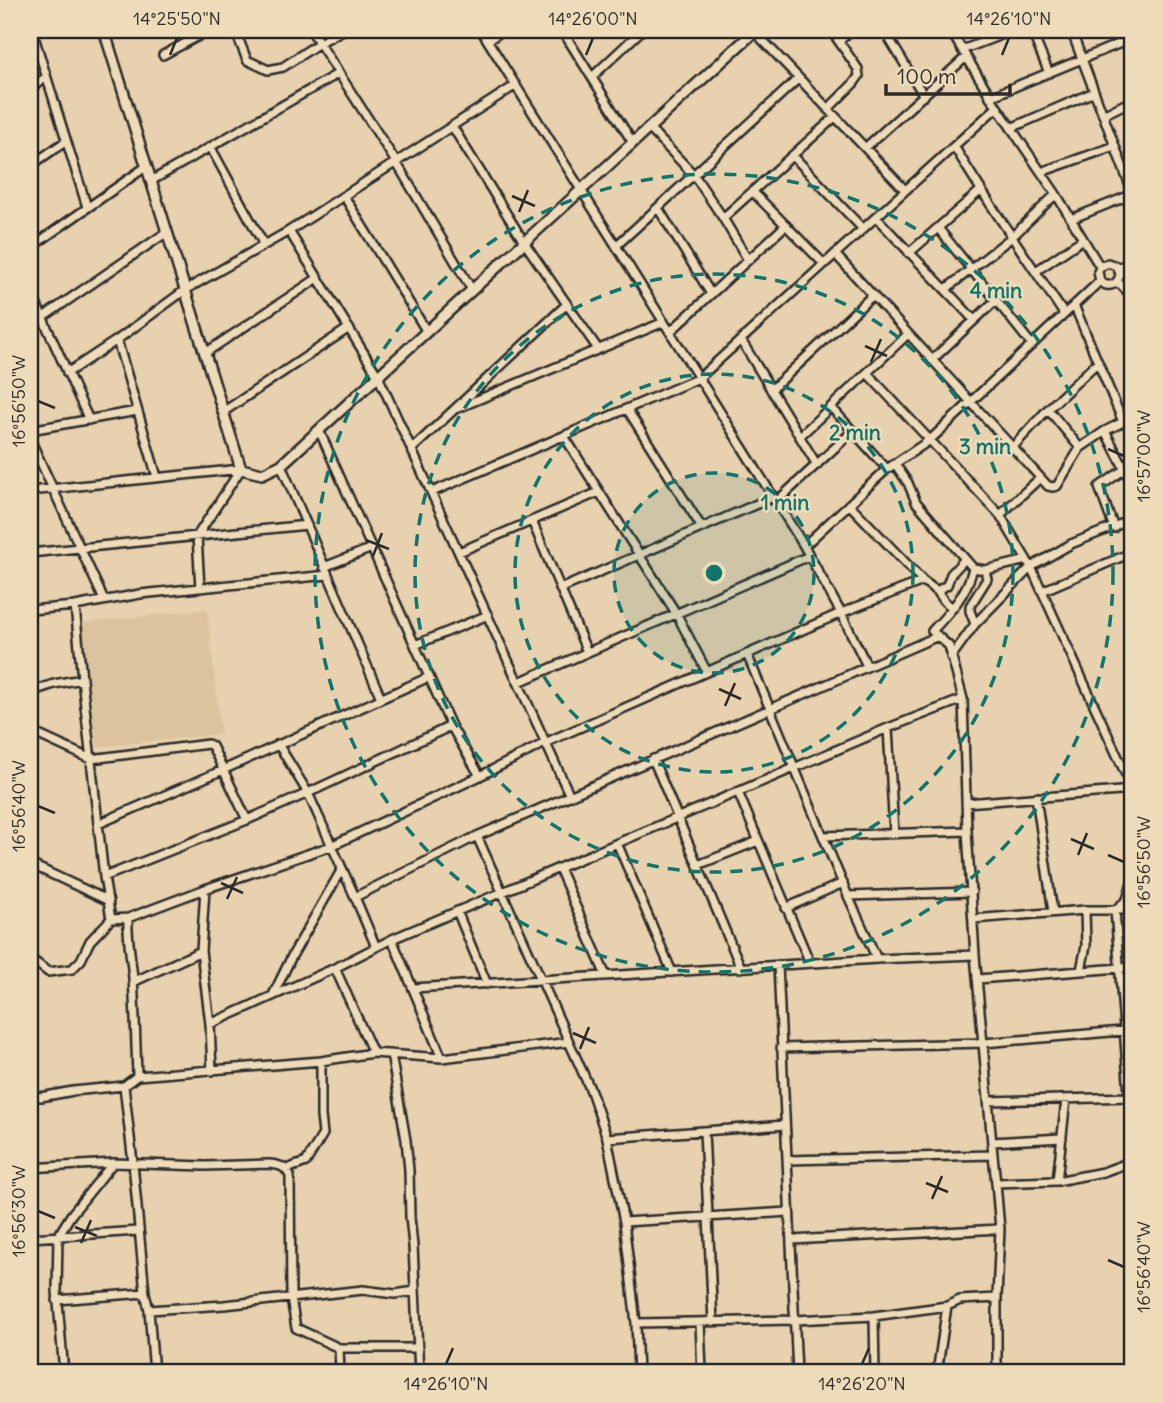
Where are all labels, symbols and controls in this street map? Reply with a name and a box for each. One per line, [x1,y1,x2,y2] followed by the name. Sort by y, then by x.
[133,7,221,30] text: 14°25'50"N
[548,7,638,30] text: 14°26'00"N
[967,7,1051,30] text: 14°26'10"N
[886,52,1011,96] scale bar
[897,63,956,90] text: 100 m
[970,277,1022,304] text: 4 min
[7,355,30,447] text: 16°56'50"W
[1132,410,1155,502] text: 16°57'00"W
[829,419,881,446] text: 2 min
[959,433,1011,460] text: 3 min
[761,489,809,516] text: 1 min
[702,561,726,585] centre of rings
[7,760,30,852] text: 16°56'40"W
[1132,816,1155,908] text: 16°56'50"W
[7,1165,30,1257] text: 16°56'30"W
[1132,1221,1155,1313] text: 16°56'40"W
[404,1372,488,1395] text: 14°26'10"N
[818,1372,906,1395] text: 14°26'20"N

